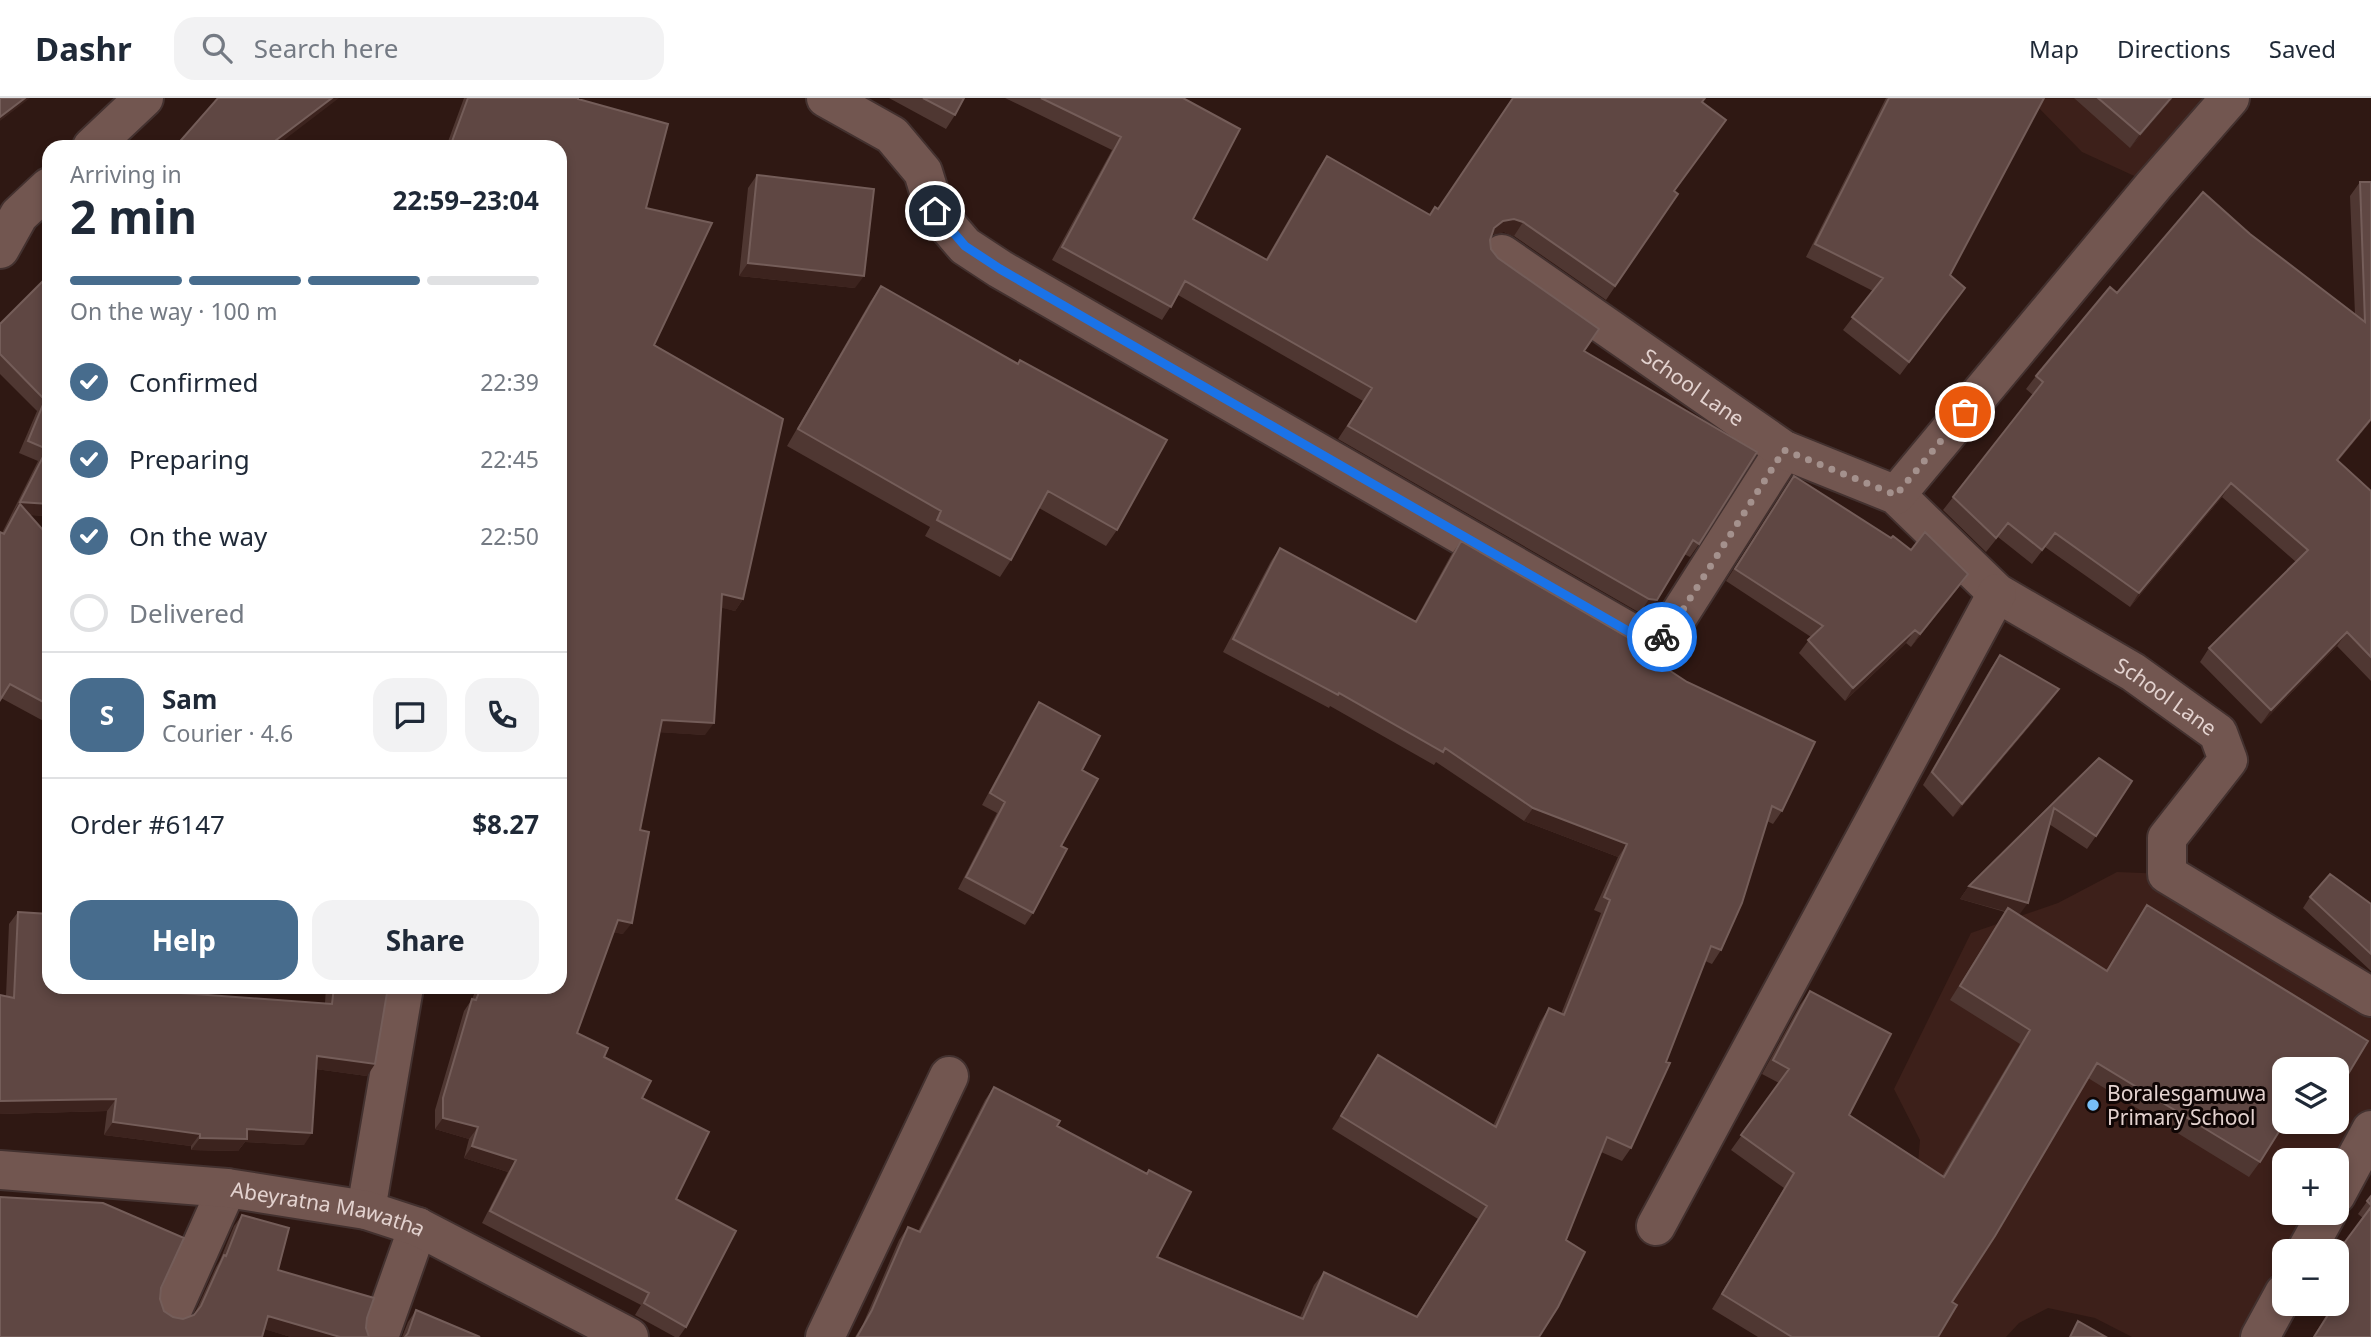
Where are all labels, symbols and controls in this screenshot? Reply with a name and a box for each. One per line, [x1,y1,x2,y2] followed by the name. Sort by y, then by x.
[174,17,664,80] search box
[35,26,132,71] text: Dashr
[198,29,236,67] icon: search
[254,30,398,66] text: Search here
[2029,32,2079,65] text: Map
[2117,32,2231,65] text: Directions
[2269,32,2336,65] text: Saved
[70,158,182,190] text: Arriving in
[905,181,965,241] pin
[392,182,539,218] text: 22:59–23:04
[70,185,197,247] text: 2 min
[916,192,954,230] icon: home
[70,295,277,327] text: On the way · 100 m
[1637,342,1750,432] street label: School Lane
[70,363,108,401] icon: check
[129,364,259,400] text: Confirmed
[480,366,539,398] text: 22:39
[1935,382,1995,442] pin
[1946,393,1984,431] icon: bag
[70,440,108,478] icon: check
[129,441,250,477] text: Preparing
[480,443,539,475] text: 22:45
[70,517,108,555] icon: check
[129,518,267,554] text: On the way
[480,520,539,552] text: 22:50
[129,595,245,631] text: Delivered
[1627,602,1697,672] courier
[1643,618,1681,656] icon: bike
[2110,651,2223,742] street label: School Lane
[373,678,447,752] button: chat
[465,678,539,752] button: phone
[162,681,217,717] text: Sam
[100,697,114,733] text: S
[162,717,293,749] text: Courier · 4.6
[70,806,225,842] text: Order #6147
[472,806,539,842] text: $8.27
[70,900,298,980] button: Help
[312,900,539,980] button: Share
[2272,1057,2349,1316] map controls
[2272,1057,2349,1134] button: layers
[2107,1079,2266,1131] place label: Boralesgamuwa Primary School
[2085,1097,2101,1113] marker: Boralesgamuwa Primary School
[2272,1148,2349,1225] button: +
[229,1175,430,1243] street label: Abeyratna Mawatha
[2272,1239,2349,1316] button: −

